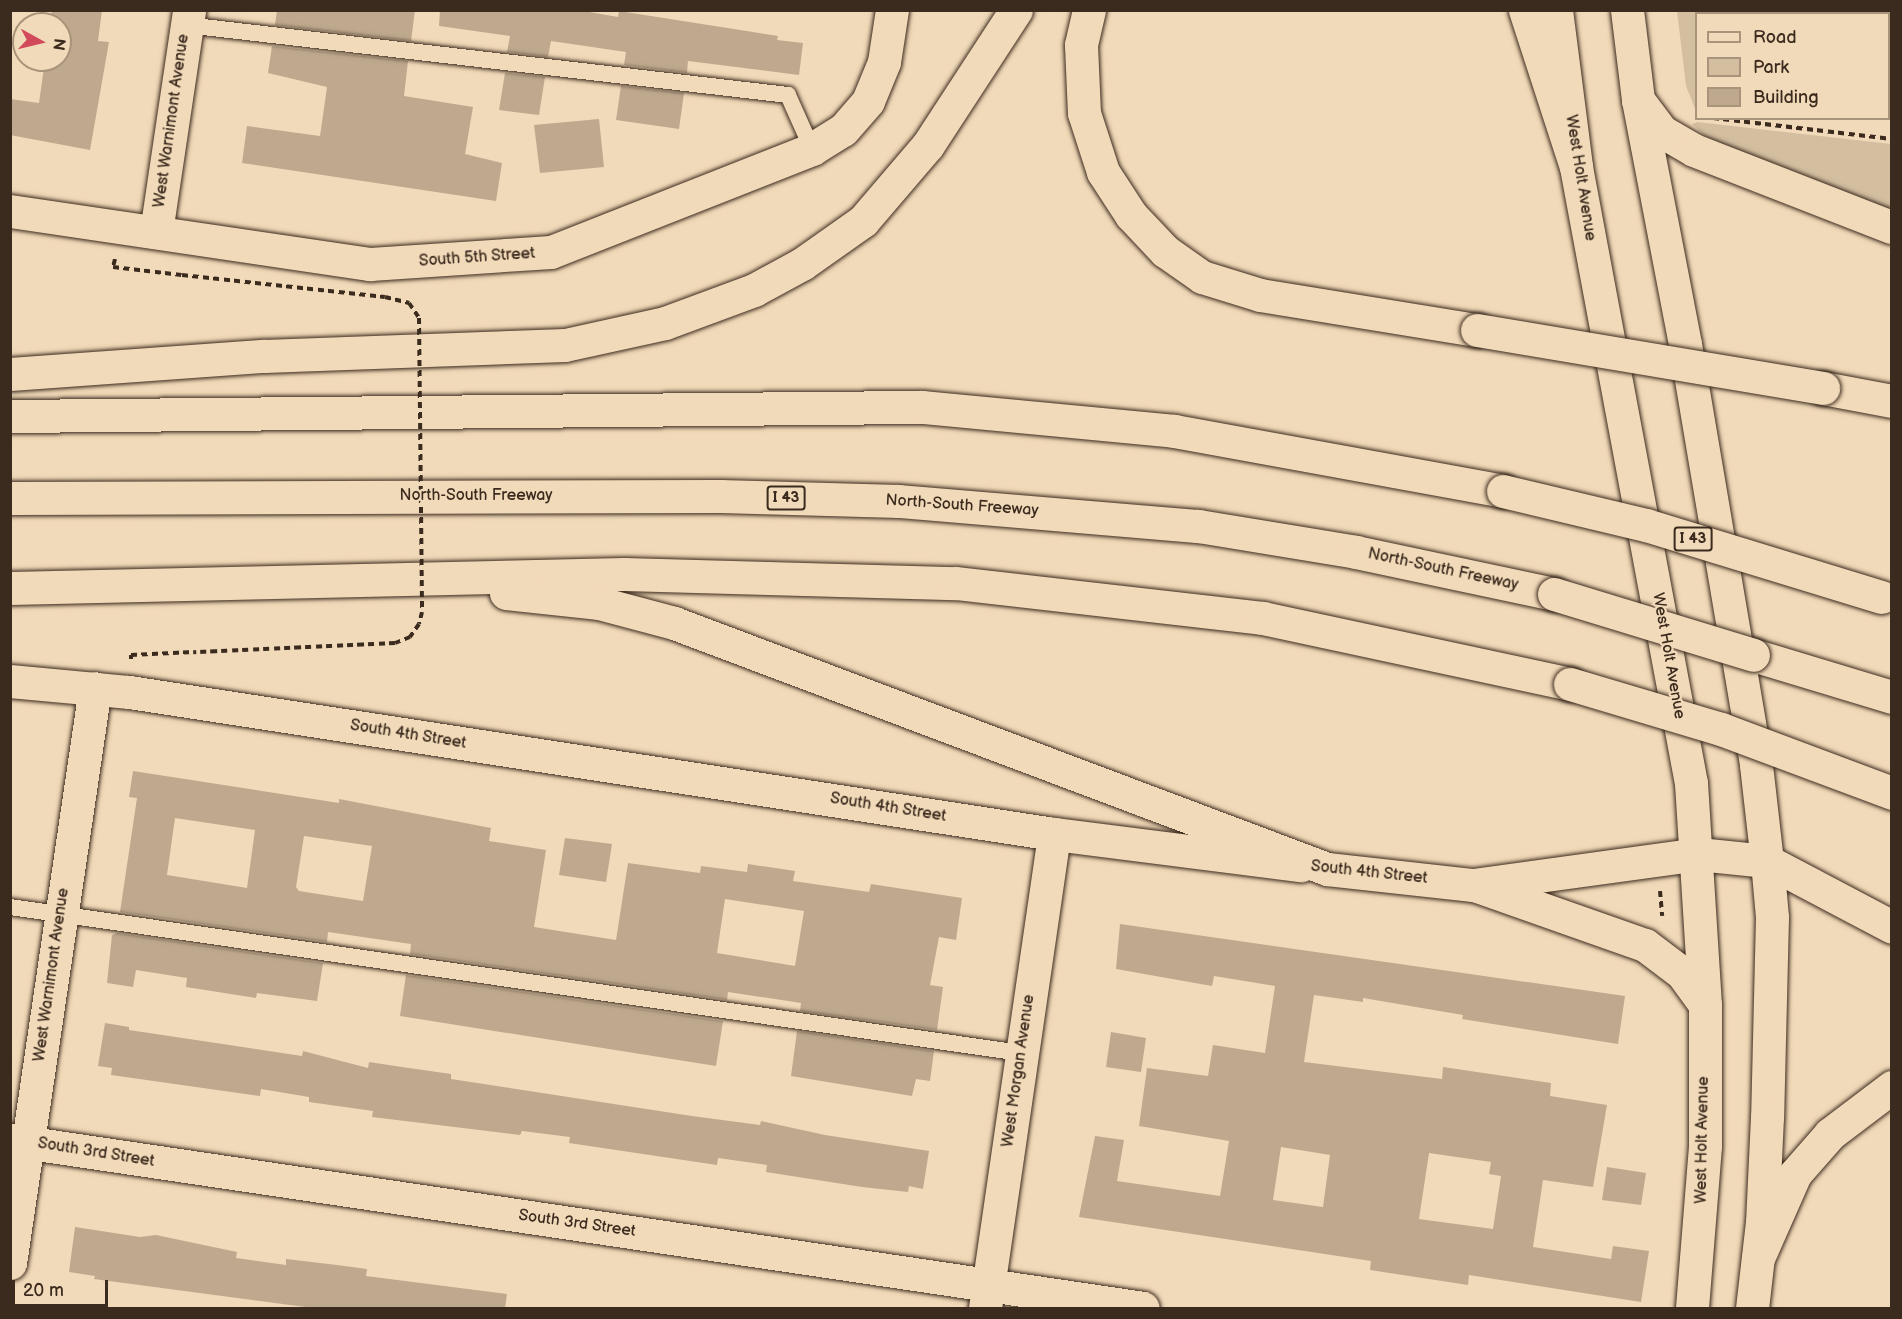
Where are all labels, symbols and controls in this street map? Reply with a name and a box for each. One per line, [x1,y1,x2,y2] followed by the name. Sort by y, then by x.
[12,12,72,72] north arrow
[1695,12,1890,120] legend
[1753,27,1797,48] text: Road
[150,33,194,209] street label: West Warnimont Avenue
[48,37,69,52] text: N
[1753,57,1789,78] text: Park
[1753,87,1819,108] text: Building
[1561,113,1599,243] street label: West Holt Avenue
[418,244,536,272] street label: South 5th Street
[399,486,553,506] street label: North-South Freeway
[766,486,806,510] road number: I 43
[885,491,1039,521] street label: North-South Freeway
[1674,527,1712,551] road number: I 43
[1366,545,1520,595] street label: North-South Freeway
[1647,592,1689,720] street label: West Holt Avenue
[349,716,467,754] street label: South 4th Street
[829,789,947,827] street label: South 4th Street
[1310,857,1428,889] street label: South 4th Street
[30,887,74,1063] street label: West Warnimont Avenue
[999,993,1039,1149] street label: West Morgan Avenue
[1692,1076,1714,1204] street label: West Holt Avenue
[36,1134,156,1172] street label: South 3rd Street
[517,1206,637,1242] street label: South 3rd Street
[15,1268,111,1306] scale bar
[23,1280,64,1301] text: 20 m

